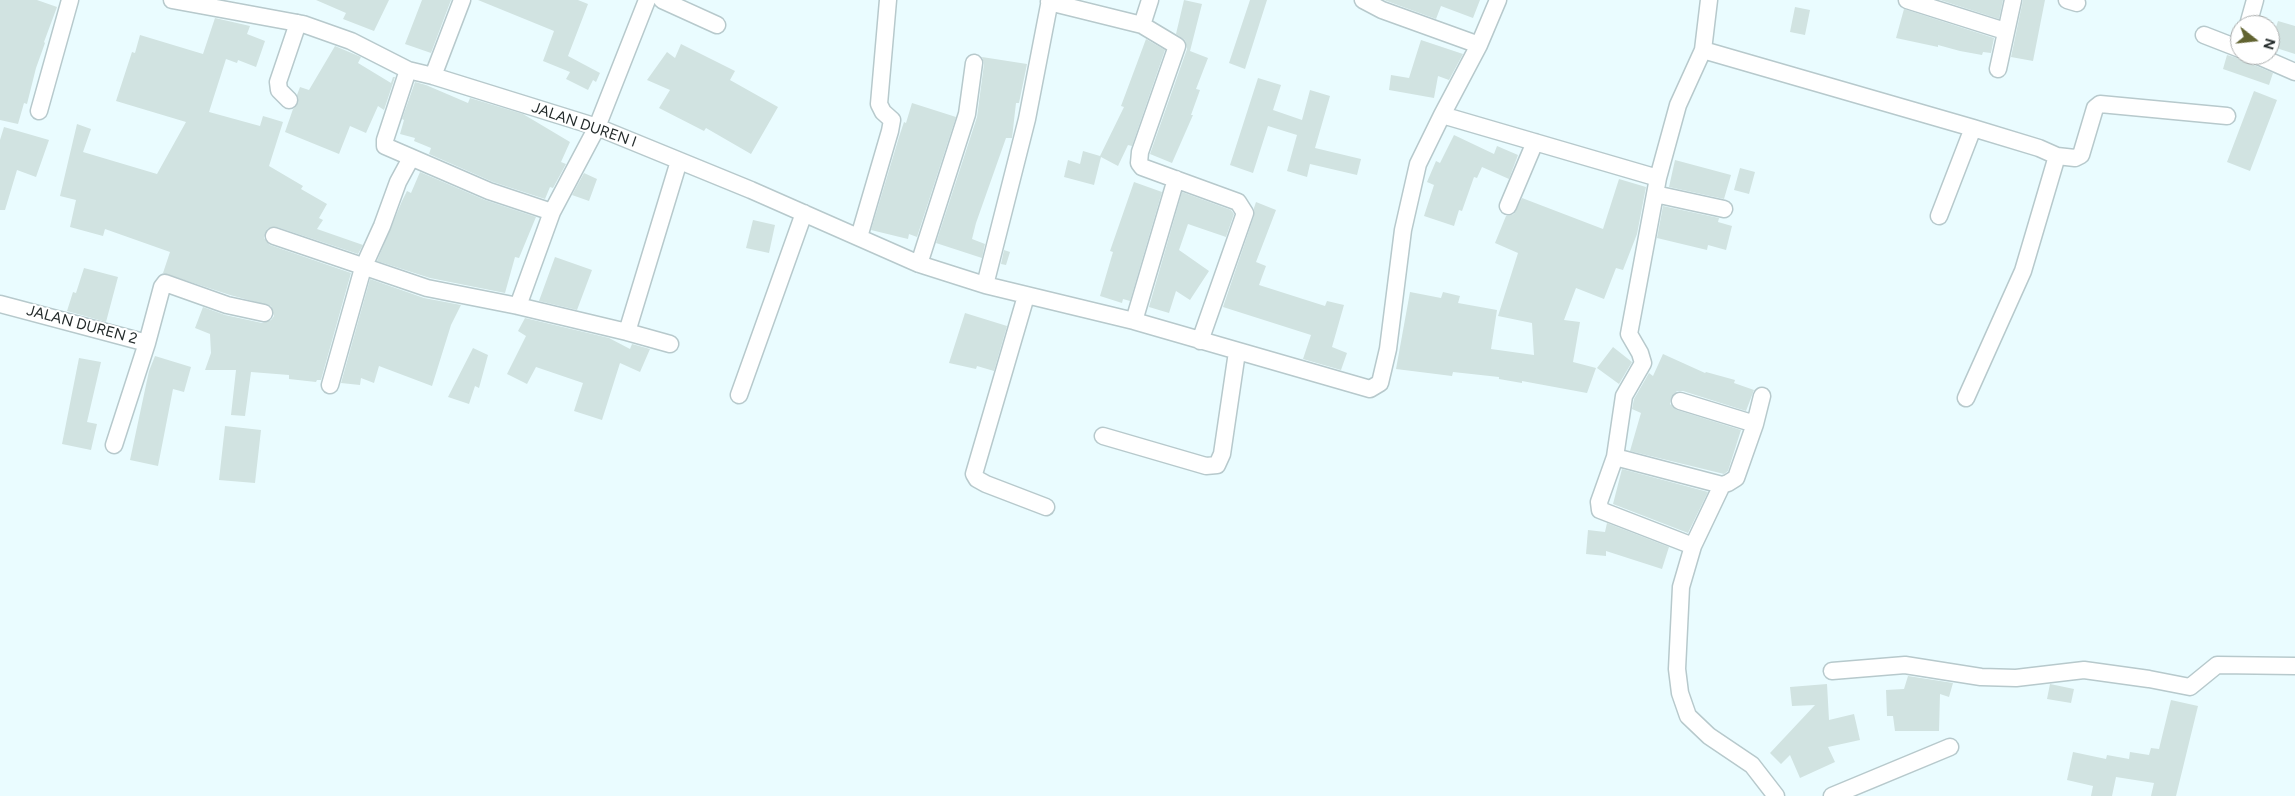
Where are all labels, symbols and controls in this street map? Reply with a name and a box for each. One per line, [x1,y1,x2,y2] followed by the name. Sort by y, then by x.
[2230,15,2280,65] north arrow
[2259,36,2279,52] text: N
[529,99,639,151] street label: JALAN DUREN I
[25,302,139,348] street label: JALAN DUREN 2

